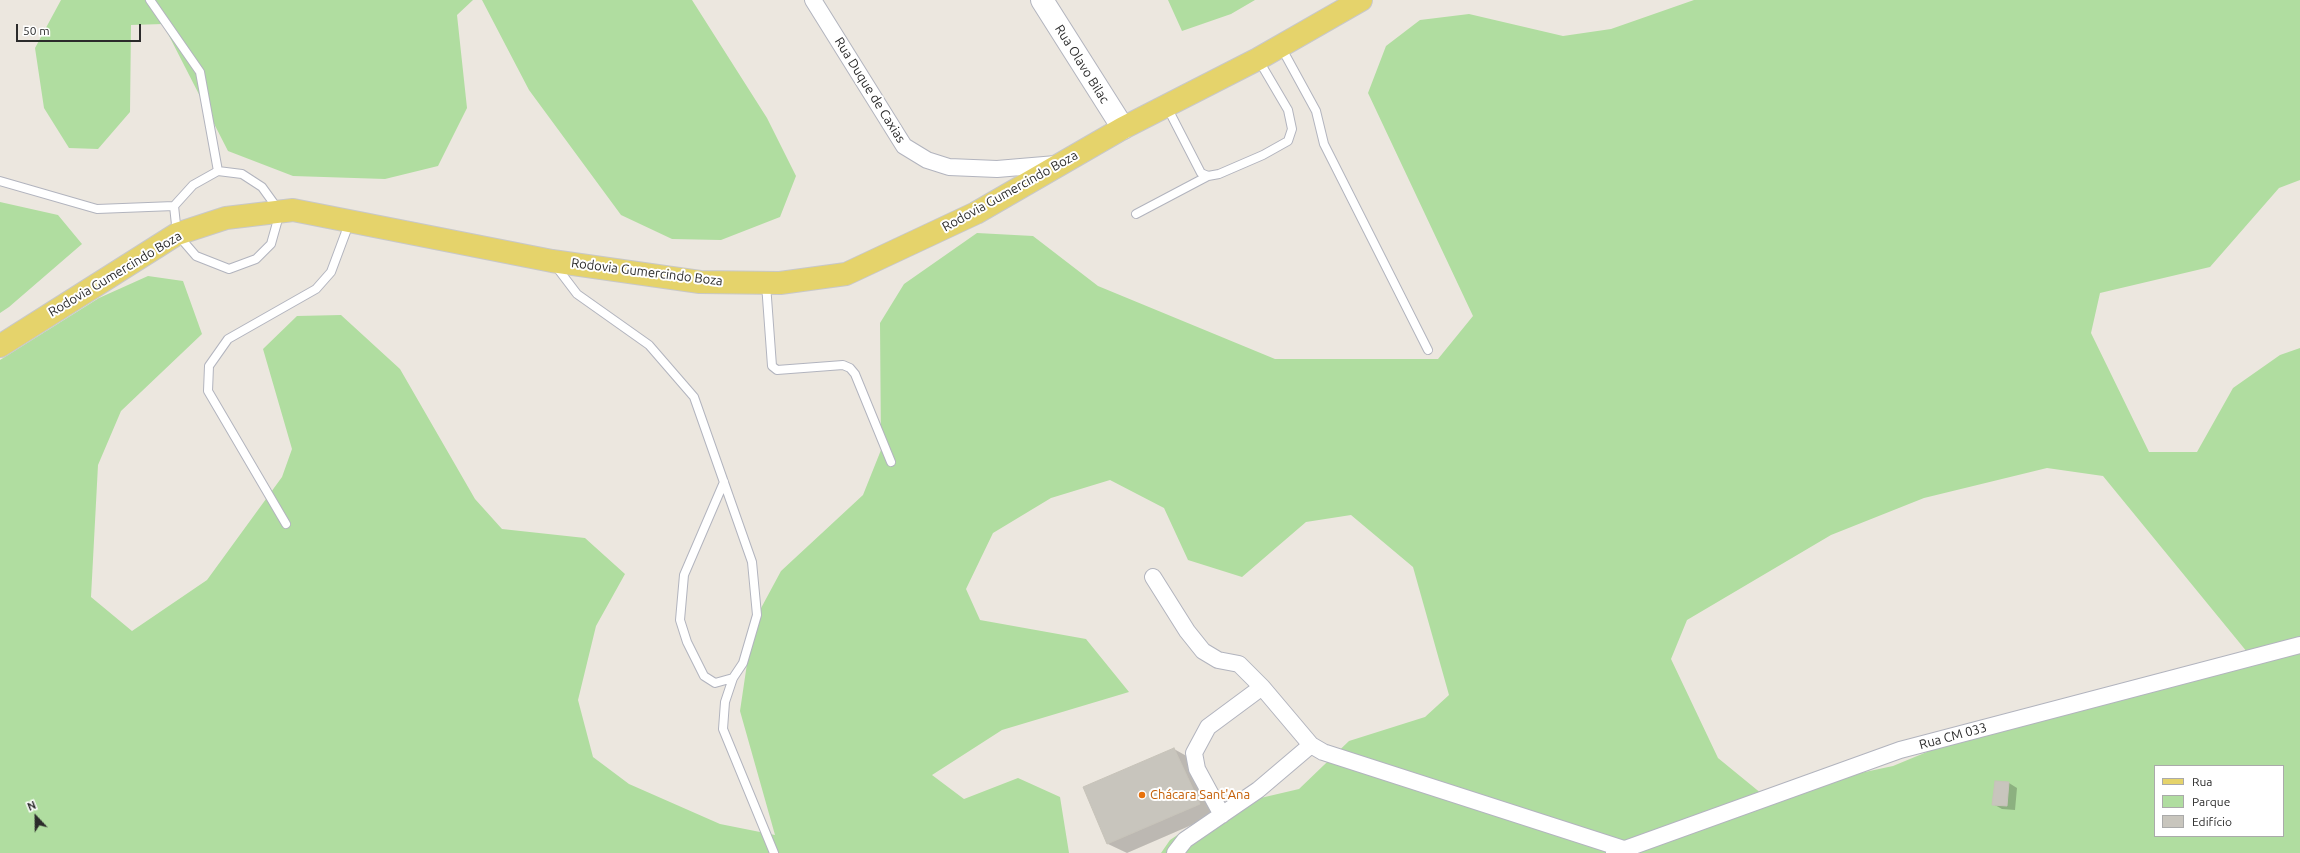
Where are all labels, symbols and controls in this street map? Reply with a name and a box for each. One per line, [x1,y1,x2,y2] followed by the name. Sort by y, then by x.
[18,16,143,42] scale bar
[1052,22,1112,106] street label: Rua Olavo Bilac
[23,24,50,37] text: 50 m
[831,34,909,146] street label: Rua Duque de Caxias
[939,147,1081,235] street label: Rodovia Gumercindo Boza
[46,228,184,320] street label: Rodovia Gumercindo Boza
[570,255,724,289] street label: Rodovia Gumercindo Boza
[1917,719,1989,753] street label: Rua CM 033
[2154,765,2284,837] legend
[2192,775,2213,788] text: Rua
[1150,787,1250,803] place label: Chácara Sant'Ana
[1137,790,1147,800] marker: Chácara Sant'Ana
[2192,795,2230,808] text: Parque
[16,797,56,837] north arrow
[25,799,38,813] text: N
[2192,815,2232,828] text: Edifício

